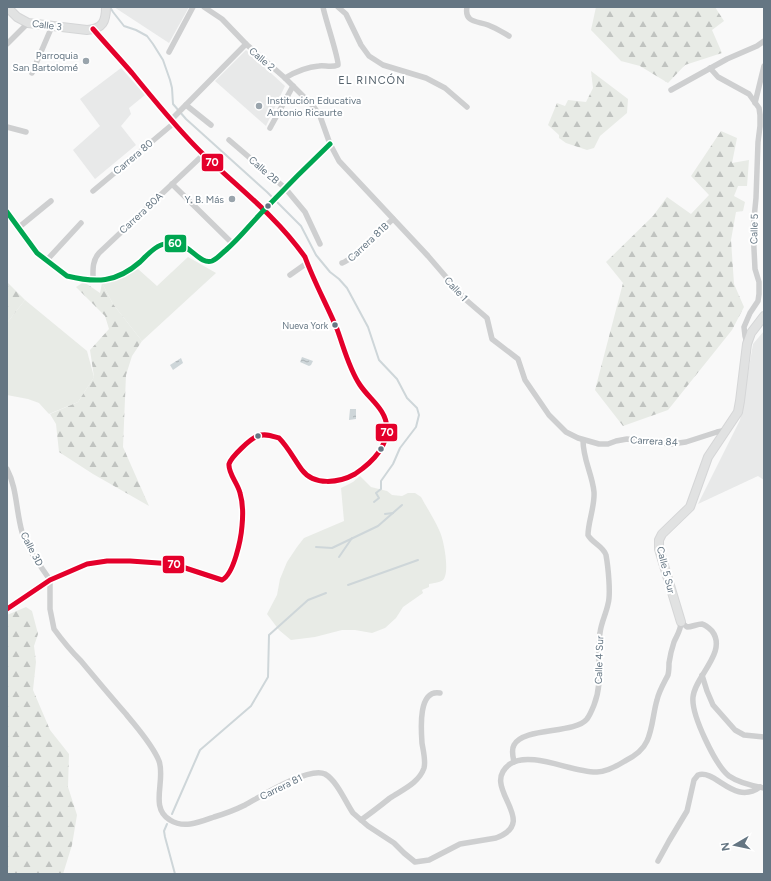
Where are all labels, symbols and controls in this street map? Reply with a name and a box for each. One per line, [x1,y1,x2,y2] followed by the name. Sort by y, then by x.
[31,17,63,33] street label: Calle 3
[246,44,278,74] street label: Calle 2
[13,49,79,74] place label: Parroquia San Bartolomé
[81,56,91,66] marker: Parroquia San Bartolomé
[338,73,406,87] district label: EL RINCÓN
[267,94,361,119] place label: Institución Educativa Antonio Ricaurte
[254,101,264,111] marker: Institución Educativa Antonio Ricaurte
[110,137,156,177] street label: Carrera 80
[201,153,224,172] line badge: 70
[246,153,282,187] street label: Calle 2B
[205,156,219,169] text: 70
[117,189,166,236] street label: Carrera 80A
[185,193,224,206] place label: Y. B. Más
[227,194,237,204] marker: Y. B. Más
[263,201,273,211] unlabelled marker
[747,213,761,244] street label: Calle 5
[345,220,391,264] street label: Carrera 81B
[164,234,187,253] line badge: 60
[168,237,182,250] text: 60
[441,274,471,304] street label: Calle 1
[282,320,329,331] place label: Nueva York
[330,320,340,330] marker: Nueva York
[375,423,398,442] line badge: 70
[380,426,394,439] text: 70
[253,431,263,441] unlabelled marker
[630,433,678,449] street label: Carrera 84
[376,444,386,454] unlabelled marker
[18,530,46,568] street label: Calle 3D
[654,545,678,595] street label: Calle 5 Sur
[162,555,185,574] line badge: 70
[167,558,181,571] text: 70
[592,635,606,684] street label: Calle 4 Sur
[258,771,304,803] street label: Carrera 81
[715,825,755,865] north arrow
[719,841,733,852] text: N

